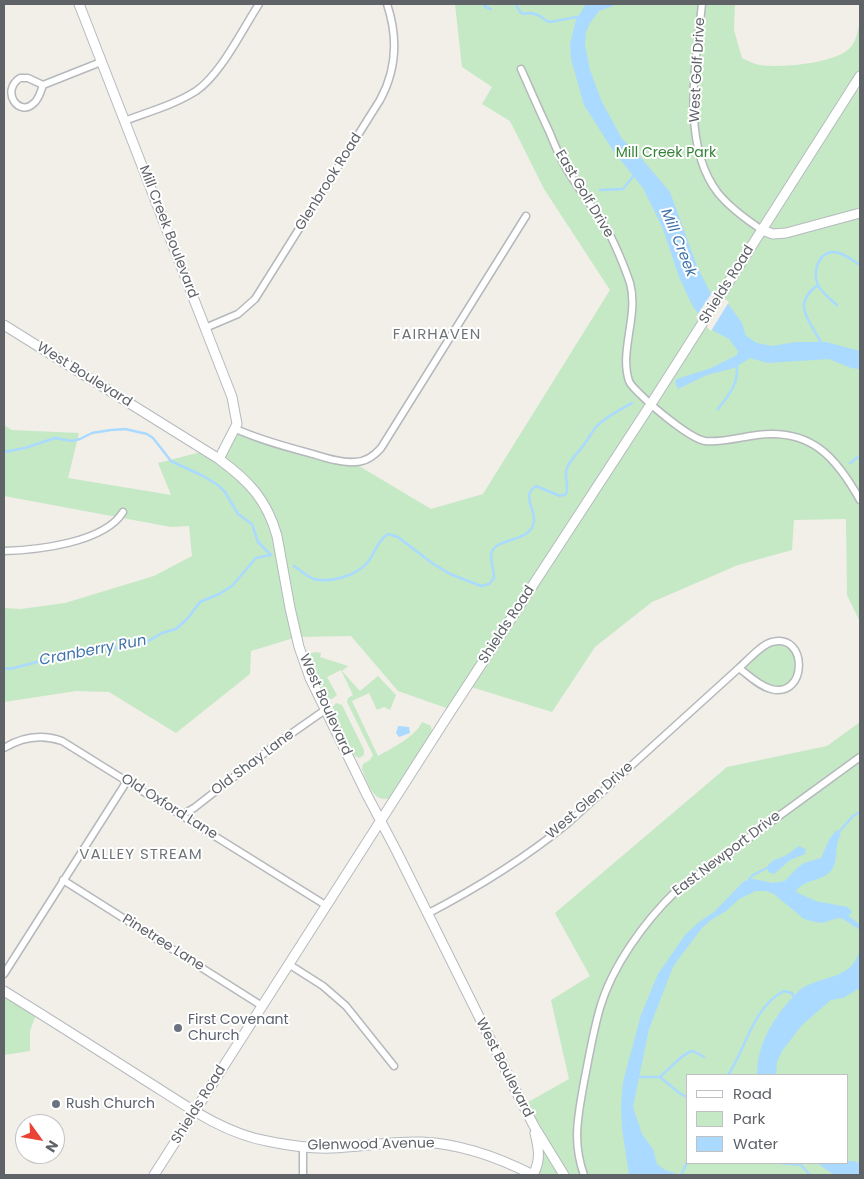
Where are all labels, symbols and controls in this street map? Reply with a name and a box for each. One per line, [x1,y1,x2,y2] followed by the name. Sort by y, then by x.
[687,17,709,123] street label: West Golf Drive
[292,130,366,234] street label: Glenbrook Road
[616,145,716,161] park label: Mill Creek Park
[551,147,617,241] street label: East Golf Drive
[135,163,201,301] street label: Mill Creek Boulevard
[656,206,700,280] water label: Mill Creek
[696,243,758,327] street label: Shields Road
[392,326,482,344] district label: FAIRHAVEN
[33,339,135,411] street label: West Boulevard
[476,583,538,667] street label: Shields Road
[38,632,148,670] water label: Cranberry Run
[295,652,355,758] street label: West Boulevard
[208,726,298,800] street label: Old Shay Lane
[543,759,637,843] street label: West Glen Drive
[118,771,220,843] street label: Old Oxford Lane
[670,808,784,900] street label: East Newport Drive
[78,846,204,864] district label: VALLEY STREAM
[119,911,207,975] street label: Pinetree Lane
[188,1012,289,1044] place label: First Covenant Church
[472,1016,536,1120] street label: West Boulevard
[172,1022,184,1034] marker: First Covenant Church
[168,1063,230,1147] street label: Shields Road
[686,1074,849,1164] legend
[733,1083,772,1104] text: Road
[66,1096,155,1112] place label: Rush Church
[50,1098,62,1110] marker: Rush Church
[733,1108,765,1129] text: Park
[15,1114,65,1164] north arrow
[733,1133,778,1154] text: Water
[307,1135,435,1155] street label: Glenwood Avenue
[41,1137,63,1156] text: N

